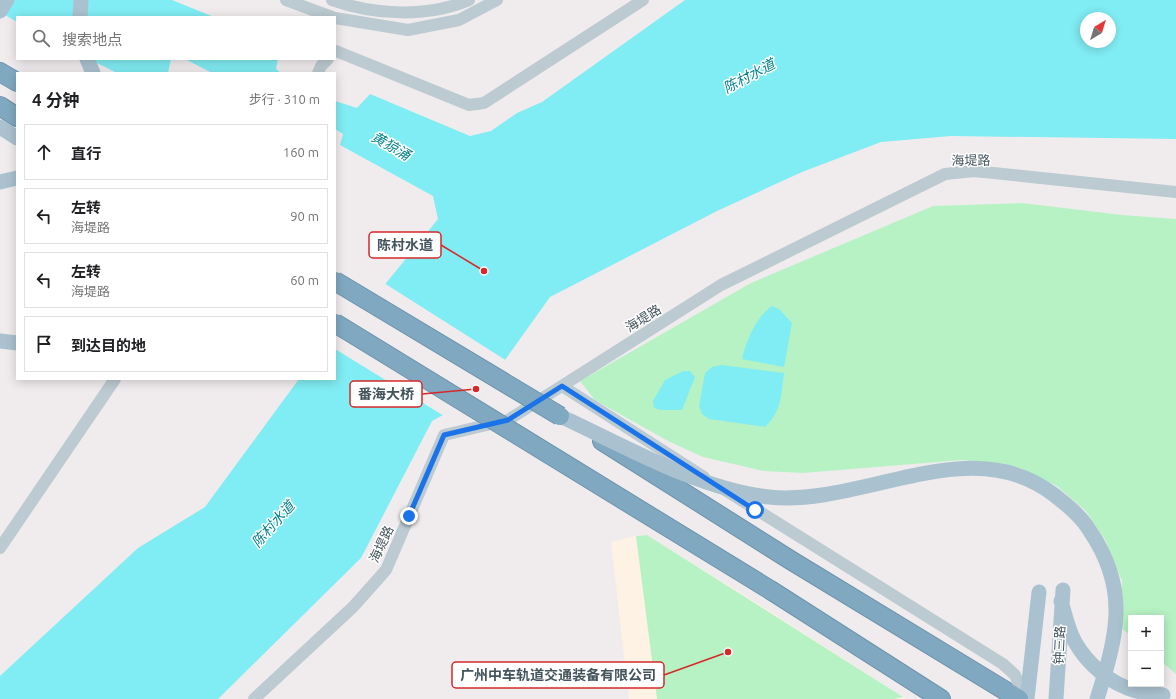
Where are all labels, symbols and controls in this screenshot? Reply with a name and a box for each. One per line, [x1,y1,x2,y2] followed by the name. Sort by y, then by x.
[1080,12,1116,48] north arrow
[16,16,336,60] search box
[30,27,52,49] icon: search
[62,31,122,48] text: 搜索地点
[721,55,779,96] water label: 陈村水道
[32,90,80,109] text: 4 分钟
[249,92,320,106] text: 步行 · 310 m
[369,129,415,164] water label: 黄猄涌
[33,141,55,163] icon: ahead
[71,145,101,162] text: 直行
[283,145,319,159] text: 160 m
[951,153,991,167] street label: 海堤路
[71,199,101,216] text: 左转
[33,205,55,227] icon: left
[290,209,319,223] text: 90 m
[71,220,110,234] text: 海堤路
[369,232,441,258] callout: 陈村水道
[377,237,433,253] text: 陈村水道
[71,263,101,280] text: 左转
[33,269,55,291] icon: left
[290,273,319,287] text: 60 m
[71,284,110,298] text: 海堤路
[623,302,663,334] street label: 海堤路
[33,333,55,355] icon: arrive
[71,337,146,354] text: 到达目的地
[350,381,422,407] callout: 番海大桥
[358,386,414,402] text: 番海大桥
[248,496,299,550] water label: 陈村水道
[746,501,764,519] route start
[400,507,418,525] route end
[366,523,396,565] street label: 海堤路
[1128,615,1164,687] map controls
[1128,615,1164,651] button: +
[1051,625,1067,665] street label: 钟三路
[1128,651,1164,687] button: −
[452,662,664,688] callout: 广州中车轨道交通装备有限公司
[460,667,656,683] text: 广州中车轨道交通装备有限公司

